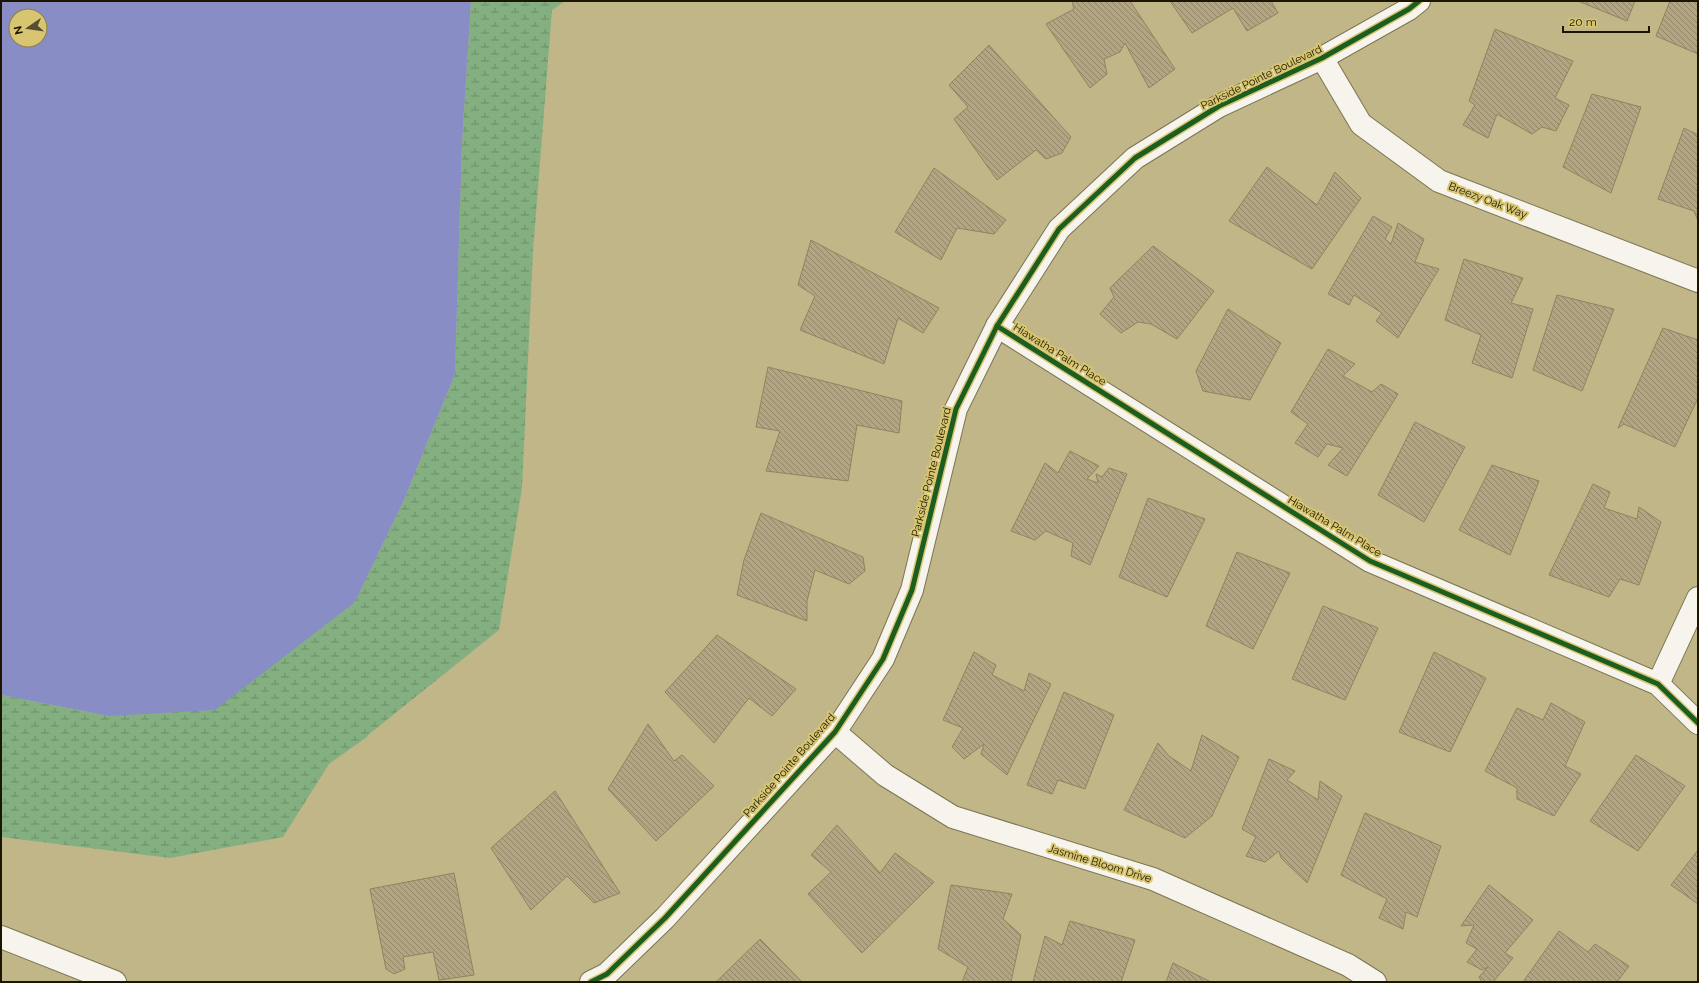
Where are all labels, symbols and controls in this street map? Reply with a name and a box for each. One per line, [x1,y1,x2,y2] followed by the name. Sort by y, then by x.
[8,8,48,48] north arrow
[1563,8,1649,34] scale bar
[1569,15,1597,29] text: 20 m
[11,25,26,36] text: N
[1199,42,1324,112] street label: Parkside Pointe Boulevard
[1447,180,1529,221] street label: Breezy Oak Way
[1011,321,1109,389] street label: Hiawatha Palm Place
[909,406,954,538] street label: Parkside Pointe Boulevard
[1286,493,1384,560] street label: Hiawatha Palm Place
[741,711,838,820] street label: Parkside Pointe Boulevard
[1047,842,1154,886] street label: Jasmine Bloom Drive

